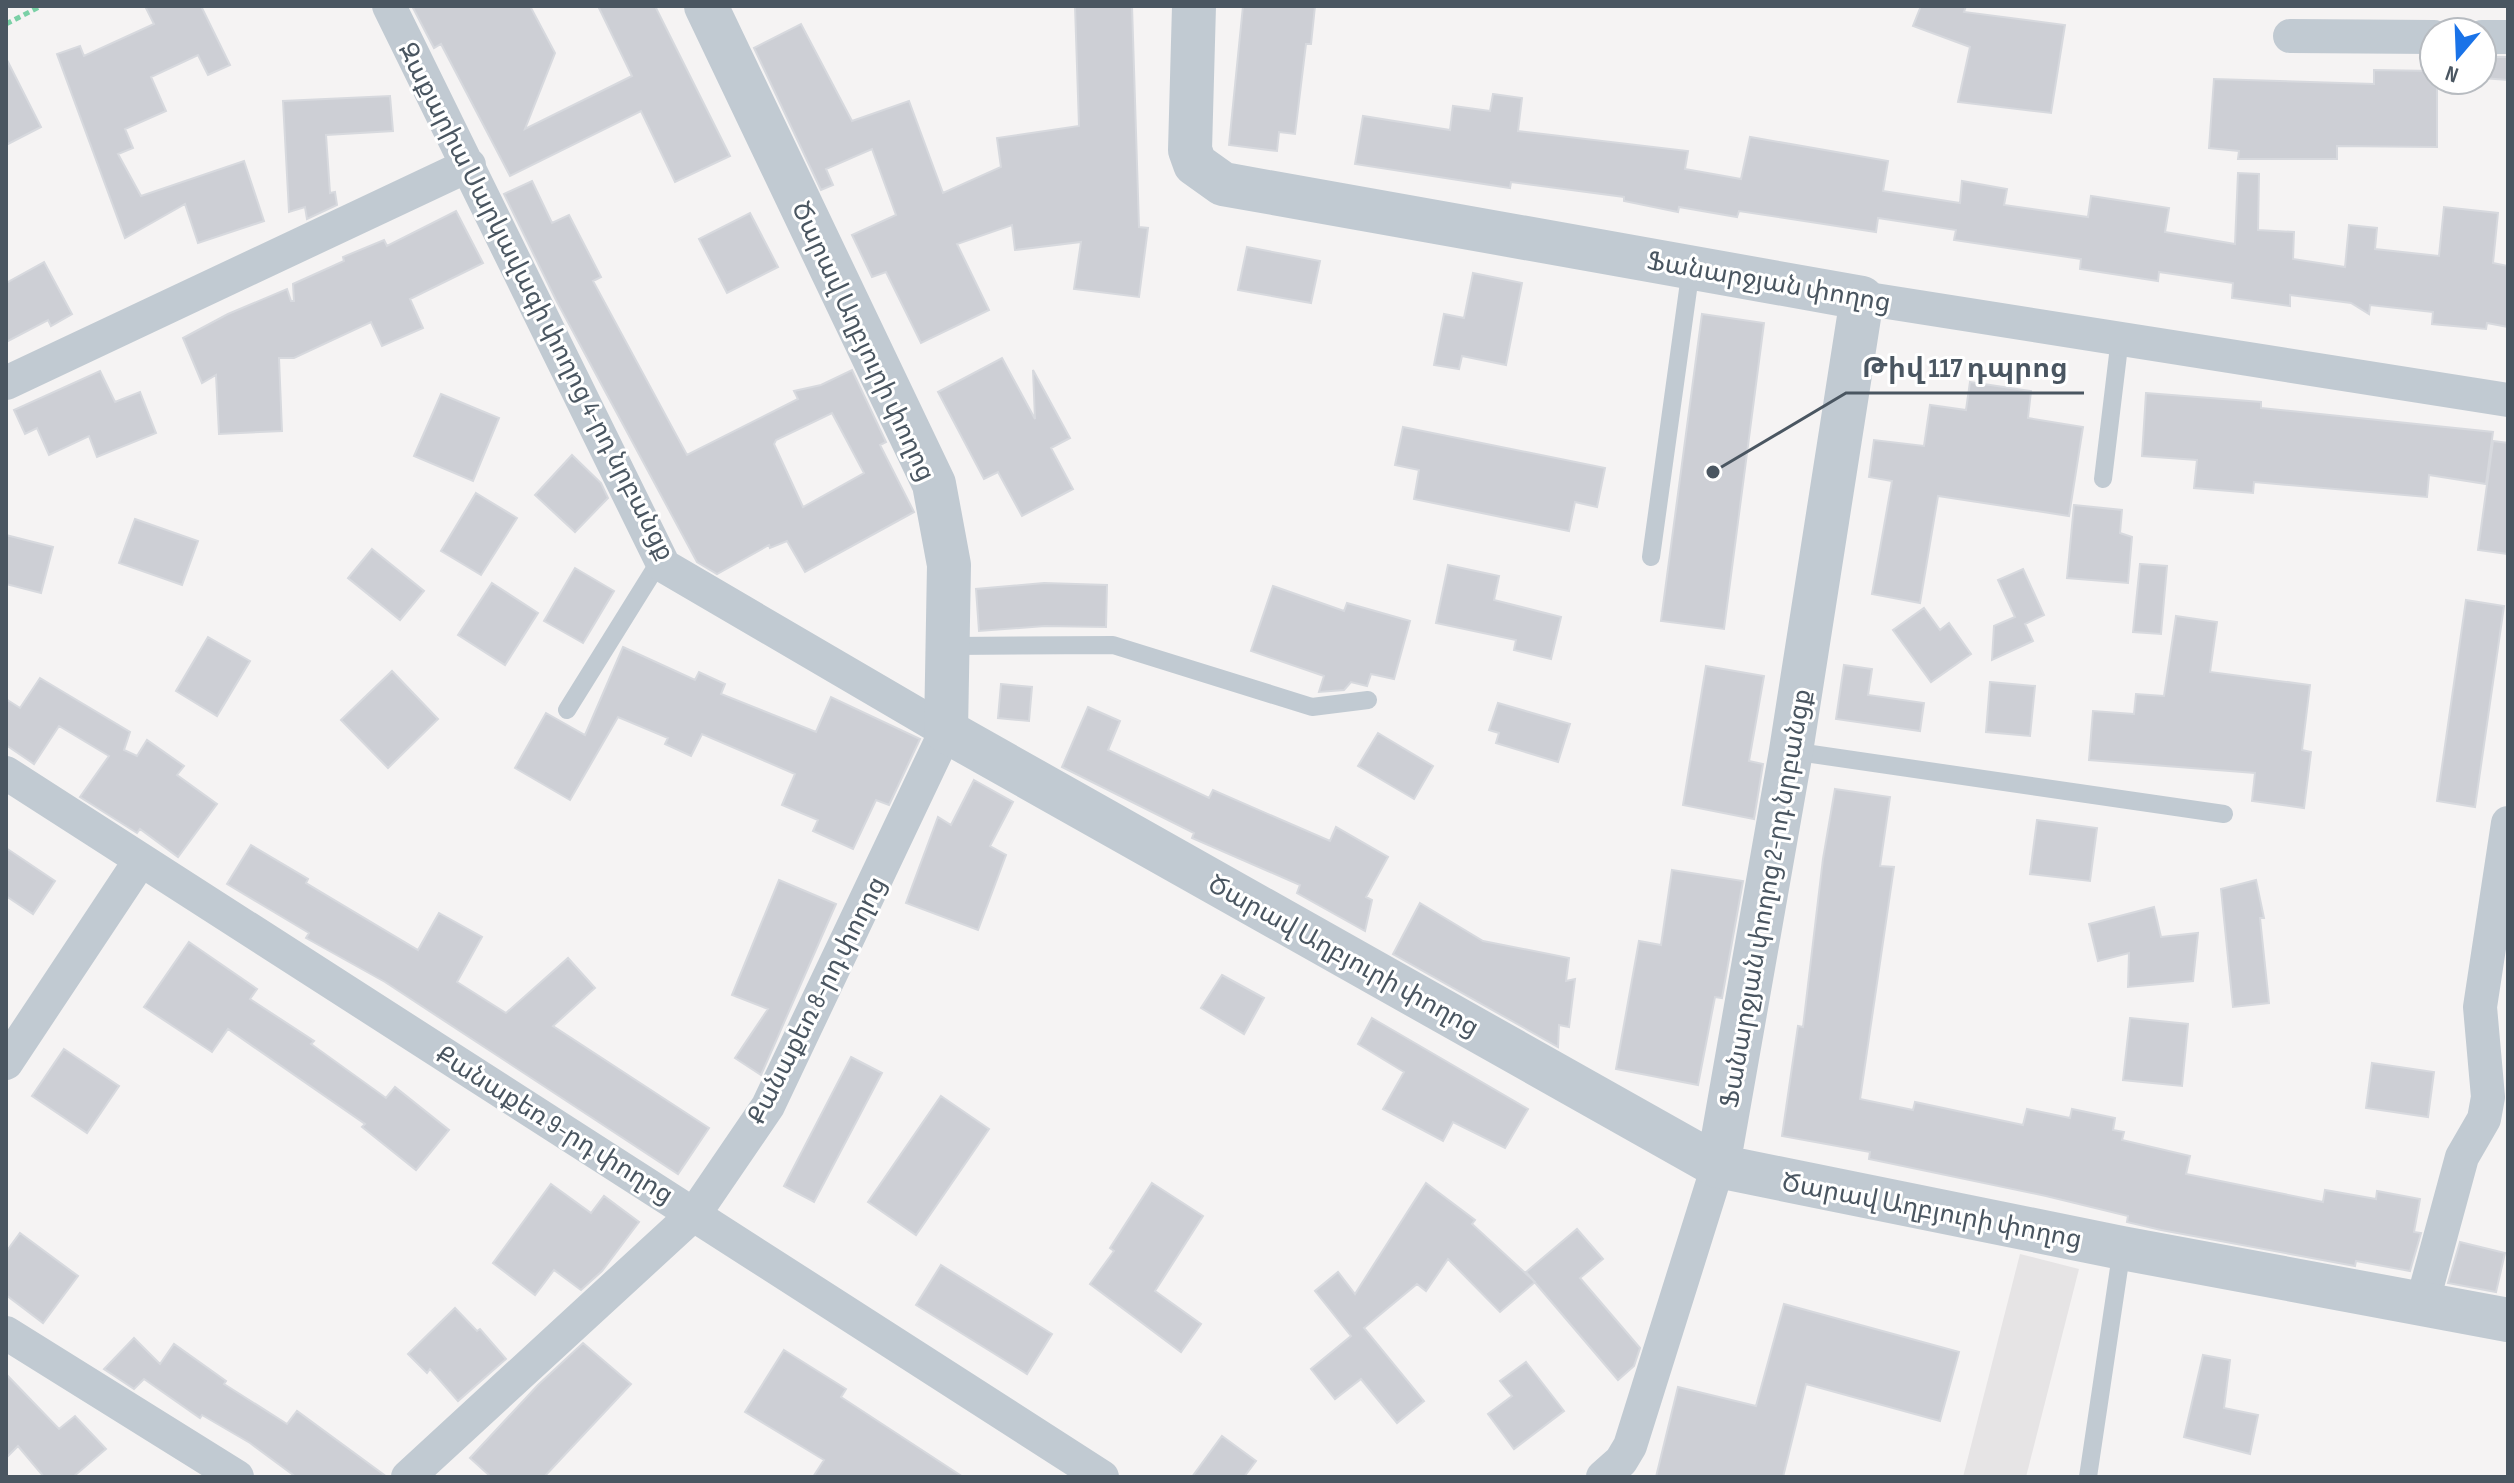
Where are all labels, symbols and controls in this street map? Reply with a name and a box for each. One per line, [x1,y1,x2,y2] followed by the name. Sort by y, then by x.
[2418,16,2498,96] north arrow
[391,37,680,566] street label: Զաքարիա Սարկավագի փողոց 4-րդ նրբանցք
[2442,59,2462,88] text: N
[784,197,941,486] street label: Ծարավ Աղբյուրի փողոց
[1645,246,1893,319] street label: Ֆանարջյան փողոց
[1846,341,2084,393] callout: Թիվ 117 դպրոց
[1862,352,2068,385] text: Թիվ 117 դպրոց
[1714,686,1819,1110] street label: Ֆանարջյան փողոց 2-րդ նրբանցք
[1202,869,1484,1044] street label: Ծարավ Աղբյուրի փողոց
[741,872,893,1130] street label: Քանաքեռ 8-րդ փողոց
[430,1040,679,1211] street label: Քանաքեռ 9-րդ փողոց
[1779,1167,2084,1256] street label: Ծարավ Աղբյուրի փողոց

